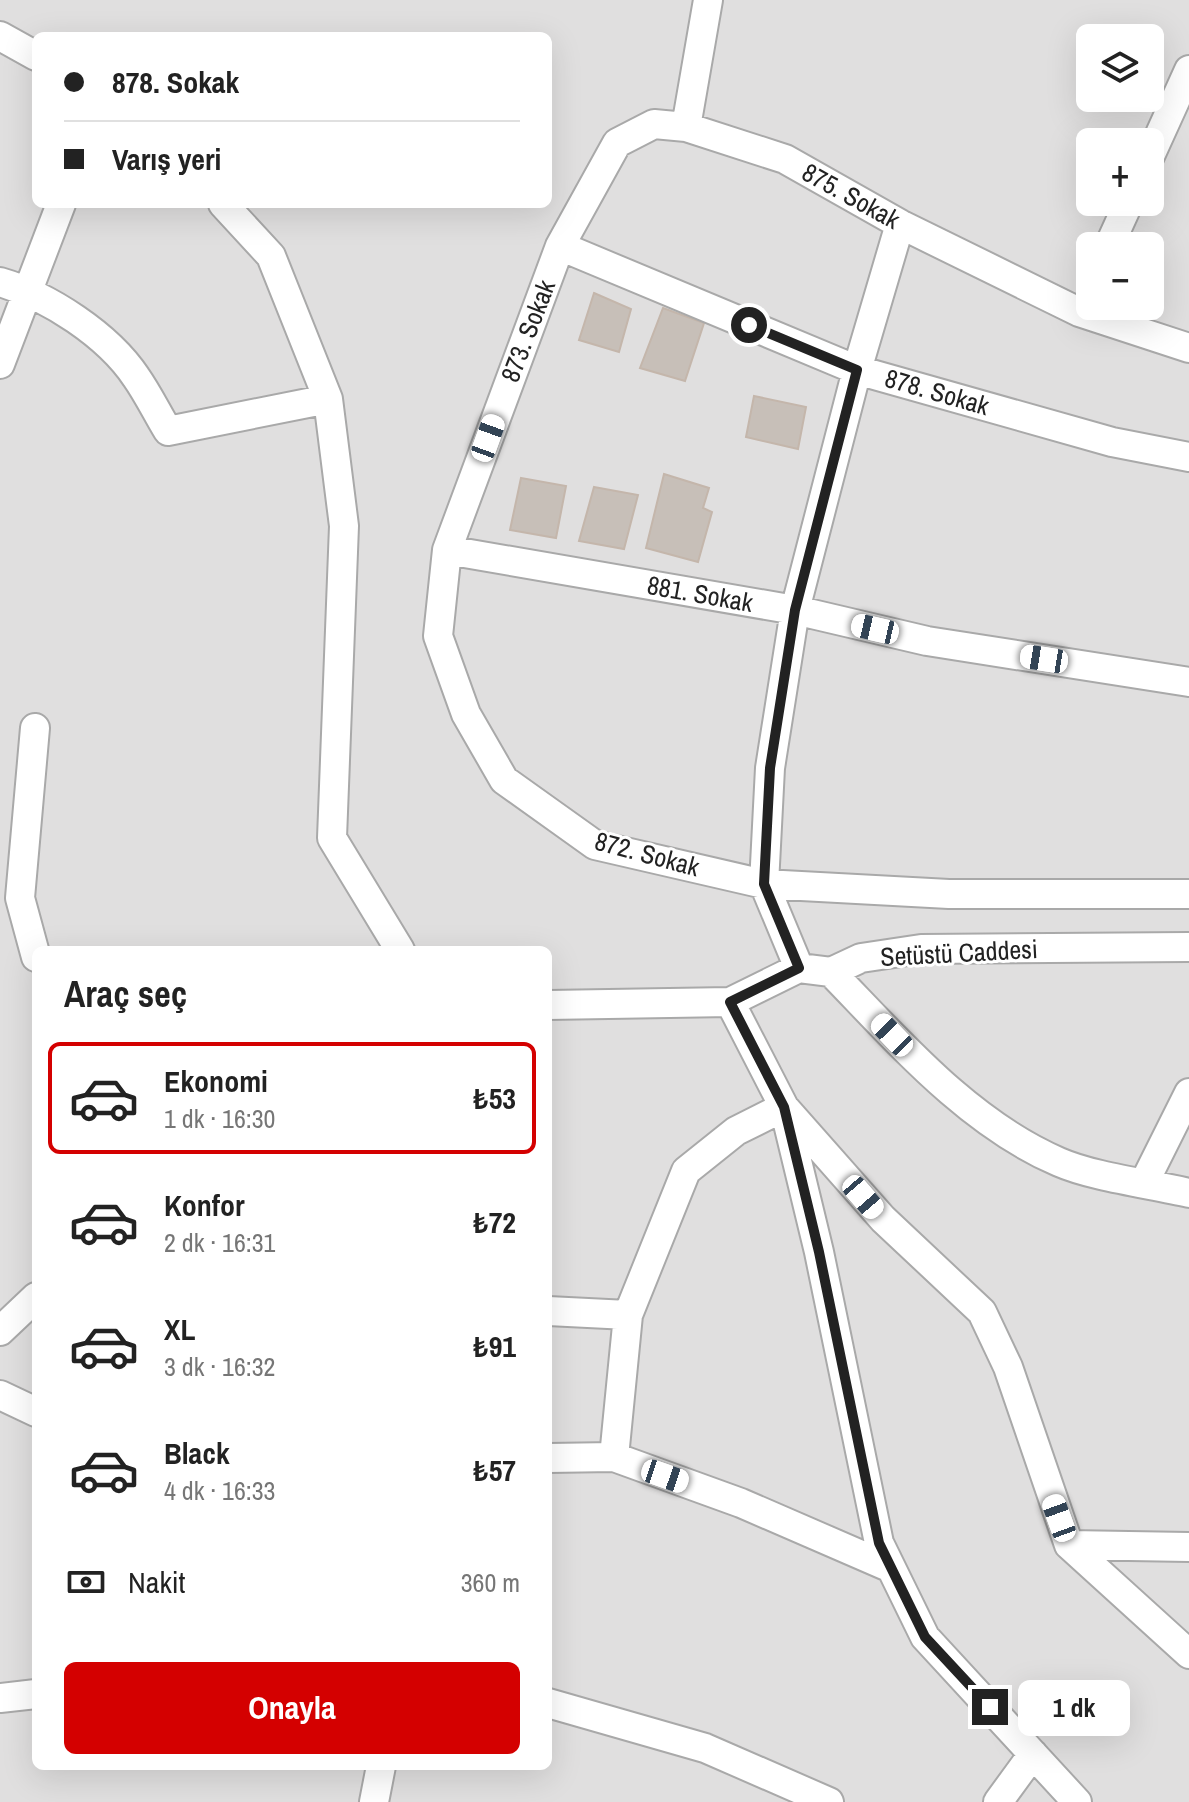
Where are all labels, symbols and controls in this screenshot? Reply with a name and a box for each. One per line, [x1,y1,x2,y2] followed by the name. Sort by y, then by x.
[1076,24,1164,320] map controls
[1076,24,1164,112] button: layers
[112,62,239,102] text: 878. Sokak
[1076,128,1164,216] button: +
[112,139,221,179] text: Varış yeri
[796,154,907,237] street label: 875. Sokak
[1076,232,1164,320] button: −
[492,274,563,387] street label: 873. Sokak
[731,307,767,343] route start
[881,360,994,423] street label: 878. Sokak
[469,411,507,465] car
[645,567,756,620] street label: 881. Sokak
[849,612,901,646] car
[1018,643,1070,675] car
[591,823,704,884] street label: 872. Sokak
[879,931,1039,974] street label: Setüstü Caddesi
[64,970,187,1018] text: Araç seç
[867,1009,917,1061] car
[164,1061,268,1101] text: Ekonomi
[68,1062,140,1134] icon: car
[474,1078,516,1118] text: ₺53
[164,1101,275,1136] text: 1 dk · 16:30
[838,1171,888,1223] car
[164,1185,245,1225] text: Konfor
[68,1186,140,1258] icon: car
[474,1202,516,1242] text: ₺72
[164,1225,275,1260] text: 2 dk · 16:31
[164,1309,195,1349] text: XL
[68,1310,140,1382] icon: car
[474,1326,516,1366] text: ₺91
[164,1349,275,1384] text: 3 dk · 16:32
[164,1433,230,1473] text: Black
[68,1434,140,1506] icon: car
[474,1450,516,1490] text: ₺57
[638,1457,692,1495] car
[164,1473,275,1508] text: 4 dk · 16:33
[1040,1491,1078,1545] car
[64,1560,108,1604] icon: cash
[128,1562,185,1602] text: Nakit
[461,1565,520,1600] text: 360 m
[64,1662,520,1754] button: Onayla
[1018,1679,1130,1735] callout: 1 dk
[972,1689,1008,1725] route end
[1053,1690,1095,1725] text: 1 dk

